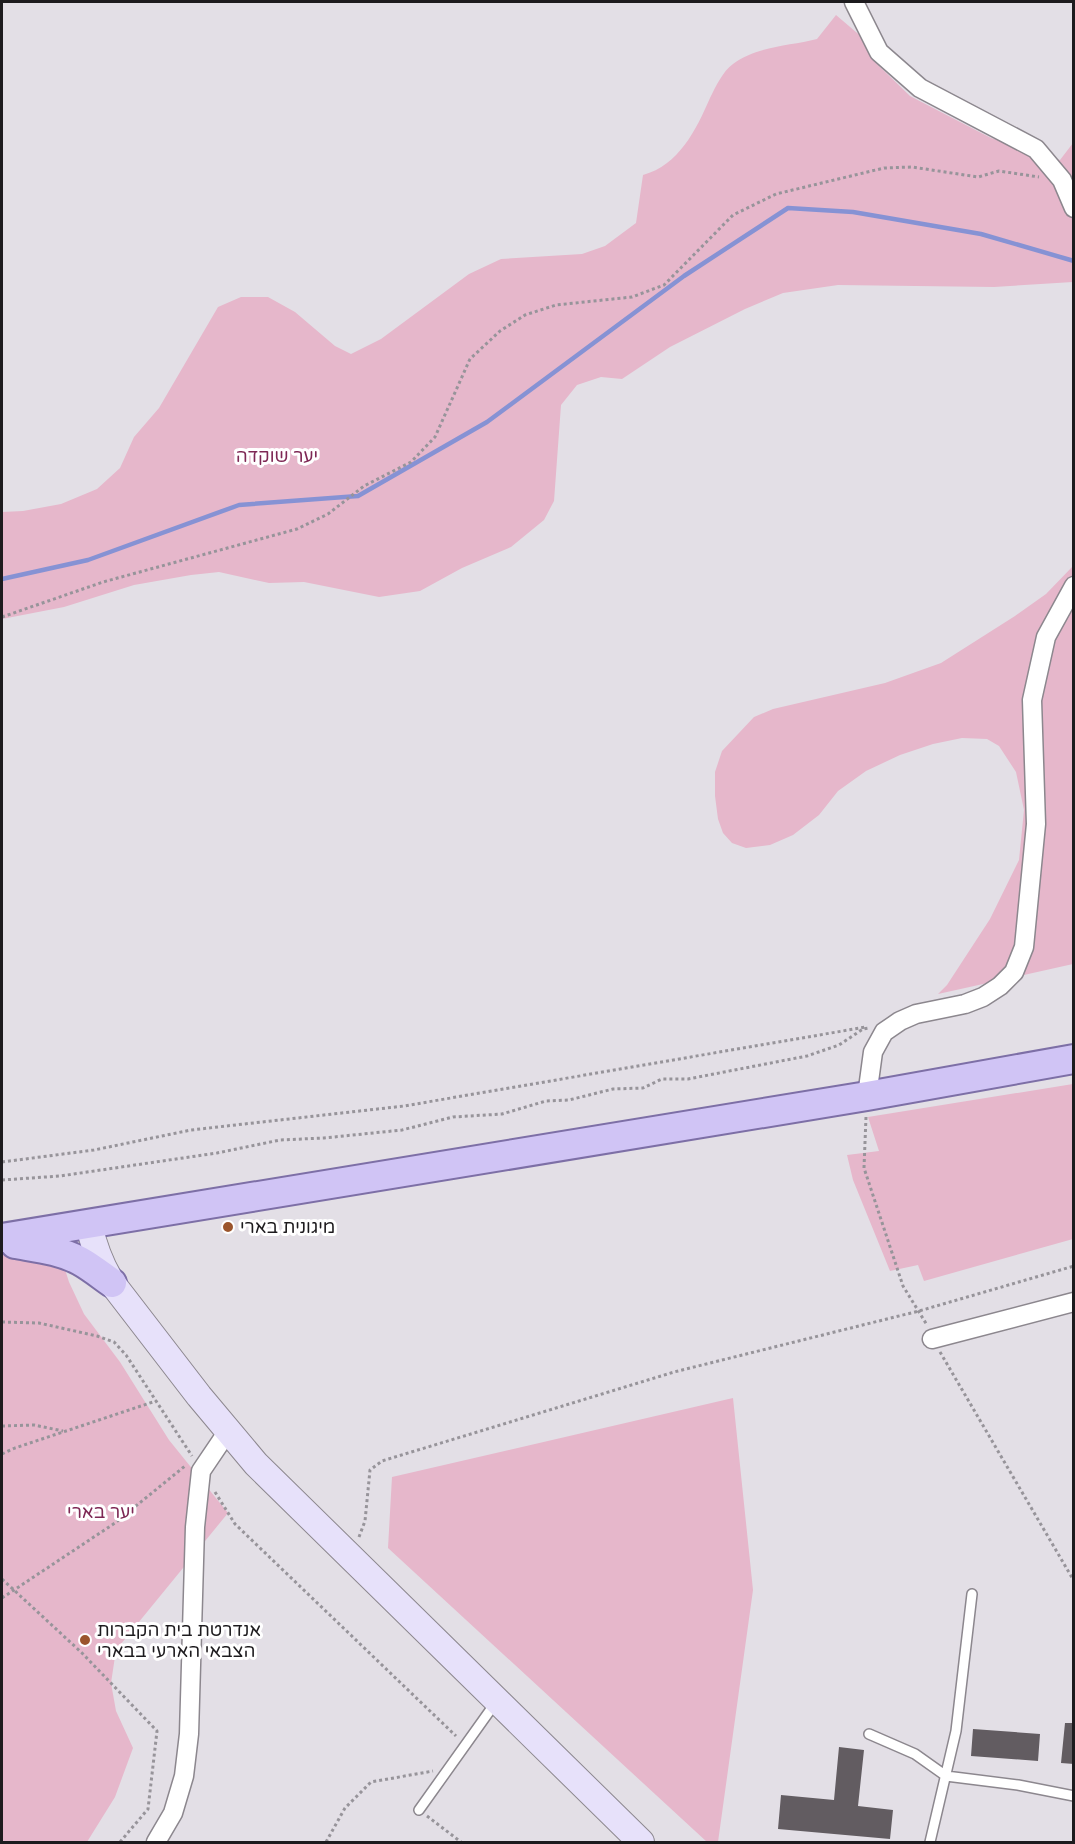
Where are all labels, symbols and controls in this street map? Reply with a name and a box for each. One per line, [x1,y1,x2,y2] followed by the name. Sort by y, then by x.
[236,445,318,467] park label: יער שוקדה
[240,1216,335,1238] place label: מיגונית בארי
[221,1220,235,1234] marker: מיגונית בארי
[67,1501,135,1523] park label: יער בארי
[97,1619,261,1662] place label: אנדרטת בית הקברות הצבאי הארעי בבארי
[78,1633,92,1647] marker: אנדרטת בית הקברות הצבאי הארעי בבארי

